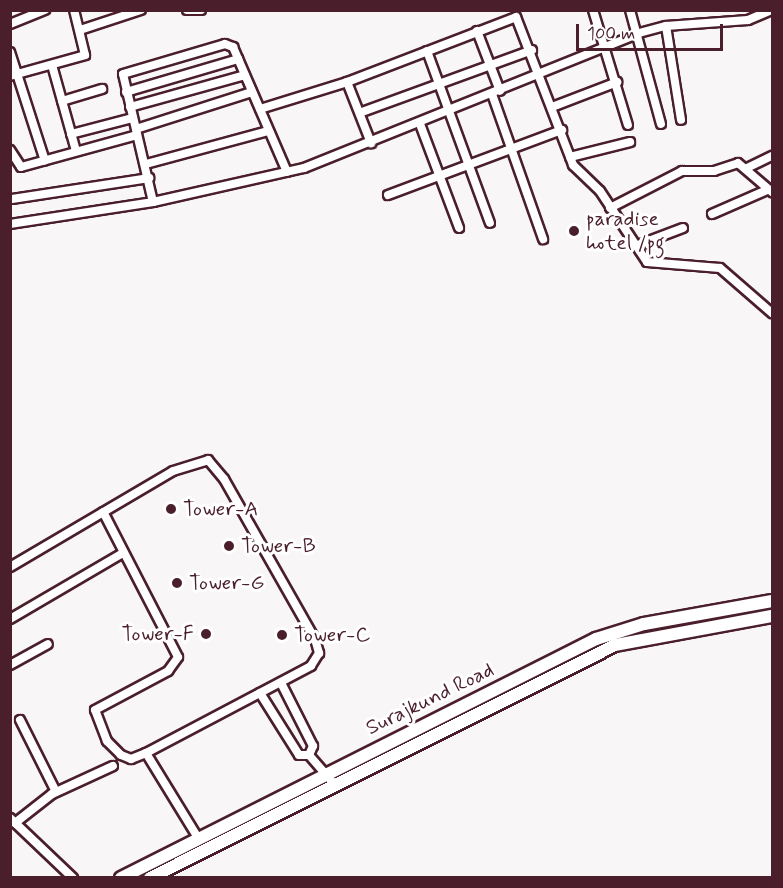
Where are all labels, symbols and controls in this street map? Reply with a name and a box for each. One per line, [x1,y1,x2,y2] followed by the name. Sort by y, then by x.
[579,12,726,50] scale bar
[587,22,635,46] text: 100 m
[586,206,665,256] place label: paradise hotel /pg
[567,224,581,238] marker: paradise hotel /pg
[183,496,258,522] place label: Tower-A
[164,502,178,516] marker: Tower-A
[241,533,316,559] place label: Tower-B
[222,539,236,553] marker: Tower-B
[189,570,264,596] place label: Tower-G
[170,576,184,590] marker: Tower-G
[121,621,194,647] place label: Tower-F
[294,622,370,648] place label: Tower-C
[199,627,213,641] marker: Tower-F
[275,628,289,642] marker: Tower-C
[362,657,498,741] street label: Surajkund Road

